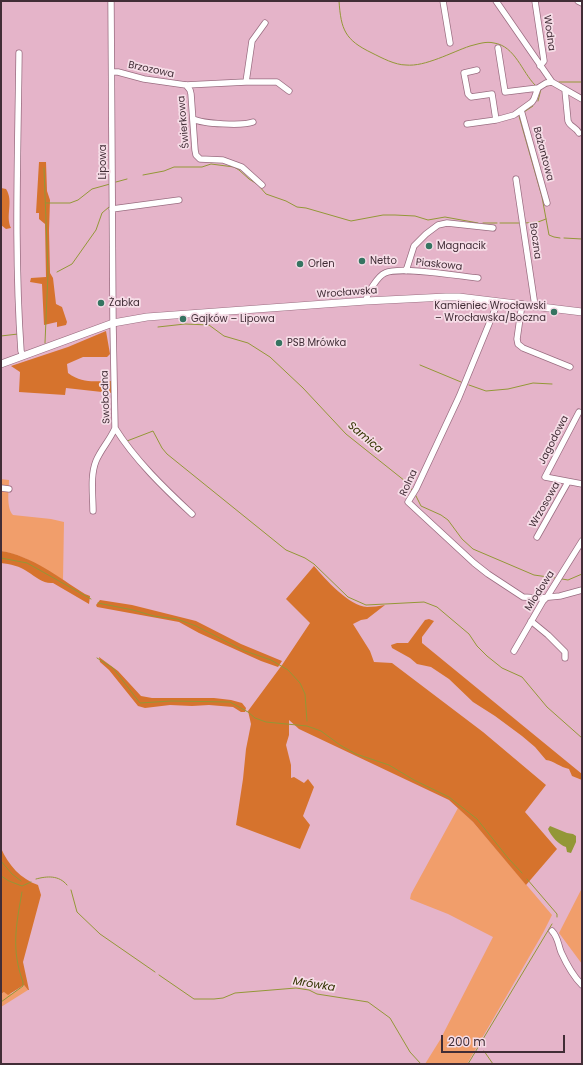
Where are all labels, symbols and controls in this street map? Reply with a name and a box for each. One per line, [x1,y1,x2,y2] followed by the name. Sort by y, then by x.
[541,14,557,52] street label: Wodna
[127,59,175,81] street label: Brzozowa
[176,95,192,149] street label: Świerkowa
[530,126,556,182] street label: Bażantowa
[97,145,109,179] street label: Lipowa
[527,222,543,260] street label: Boczna
[437,240,486,252] place label: Magnacik
[424,241,434,251] marker: Magnacik
[370,255,397,267] place label: Netto
[357,256,367,266] marker: Netto
[415,257,463,273] street label: Piaskowa
[308,258,335,270] place label: Orlen
[295,259,305,269] marker: Orlen
[316,285,378,301] street label: Wrocławska
[109,297,140,309] place label: Żabka
[96,298,106,308] marker: Żabka
[434,300,546,324] place label: Kamieniec Wrocławski – Wrocławska/Boczna
[549,307,559,317] marker: Kamieniec Wrocławski – Wrocławska/Boczna
[191,313,275,325] place label: Gajków – Lipowa
[178,314,188,324] marker: Gajków – Lipowa
[287,337,346,349] place label: PSB Mrówka
[274,338,284,348] marker: PSB Mrówka
[99,370,113,424] street label: Swobodna
[537,414,571,466] street label: Jagodowa
[345,419,385,457] water label: Samica
[398,468,420,498] street label: Rolna
[527,480,563,530] street label: Wrzosowa
[523,569,557,613] street label: Miodowa
[292,975,336,995] water label: Mrówka
[443,1027,567,1053] scale bar
[448,1033,486,1050] text: 200 m

